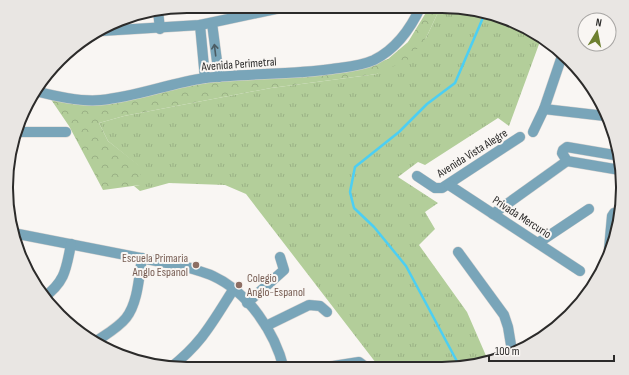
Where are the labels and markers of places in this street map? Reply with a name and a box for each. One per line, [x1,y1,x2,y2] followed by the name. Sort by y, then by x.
[122,251,188,280] place label: Escuela Primaria Anglo Espanol
[191,260,201,270] marker: Escuela Primaria Anglo Espanol
[246,271,305,300] place label: Colegio Anglo-Espanol
[234,280,244,290] marker: Colegio Anglo-Espanol

